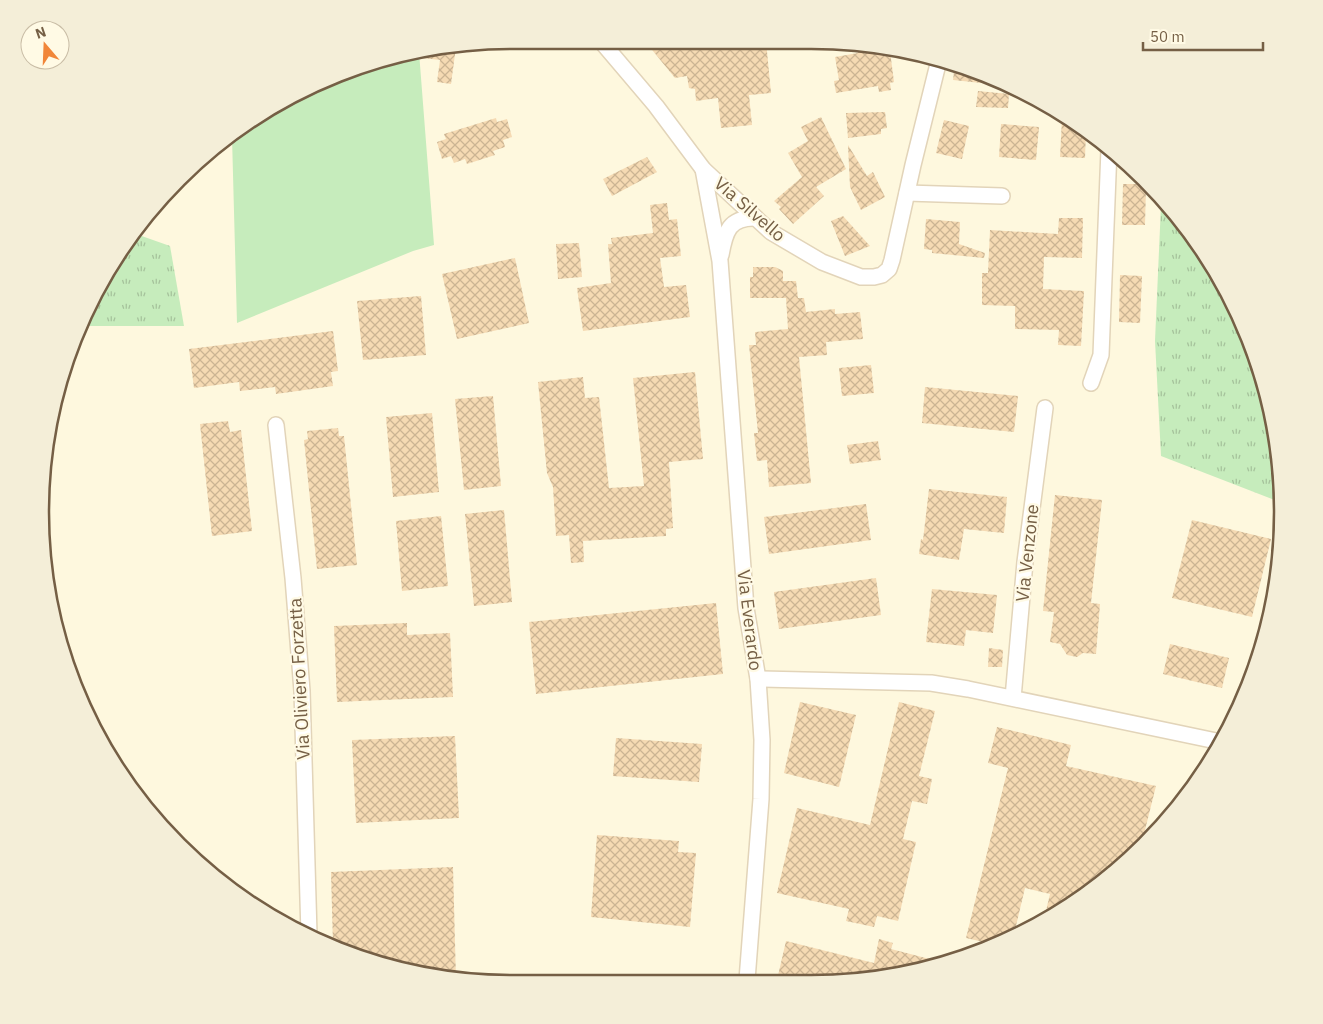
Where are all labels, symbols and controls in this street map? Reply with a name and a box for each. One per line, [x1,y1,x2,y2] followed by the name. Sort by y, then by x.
[20,20,70,70] north arrow
[1143,20,1263,52] scale bar
[33,23,48,43] text: N
[1150,27,1185,46] text: 50 m
[709,172,791,246] street label: Via Silvello
[1010,503,1044,603] street label: Via Venzone
[732,568,768,672] street label: Via Everardo
[283,597,315,760] street label: Via Oliviero Forzetta

